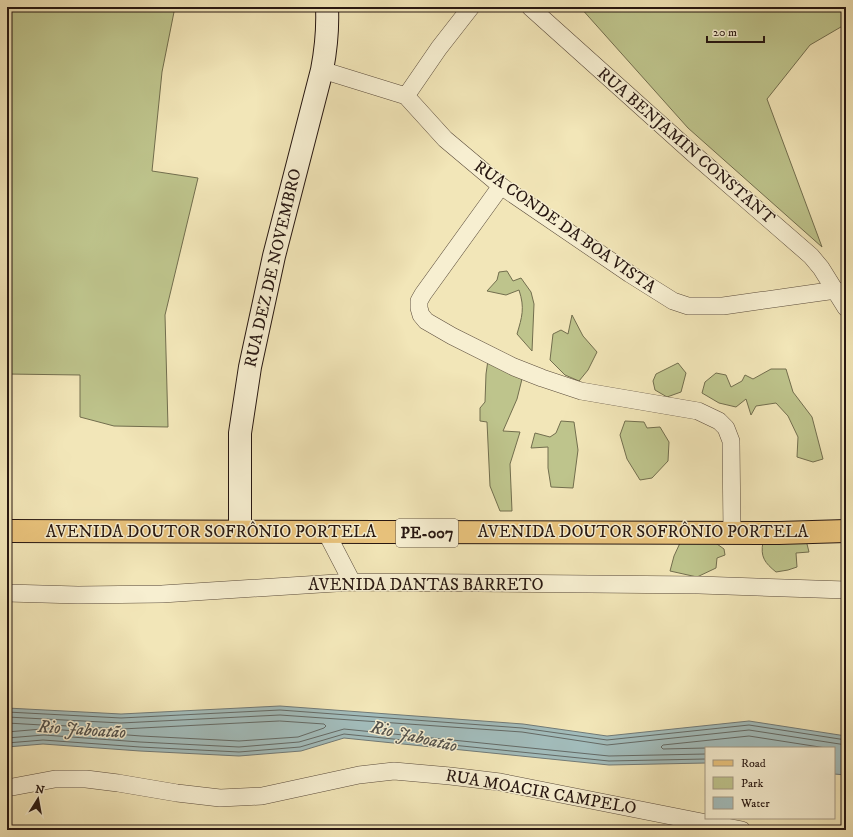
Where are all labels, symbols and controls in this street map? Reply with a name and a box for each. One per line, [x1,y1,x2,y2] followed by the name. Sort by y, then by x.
[707,18,764,44] scale bar
[713,25,737,40] text: 20 m
[593,63,780,229] street label: RUA BENJAMIN CONSTANT
[470,156,661,298] street label: RUA CONDE DA BOA VISTA
[239,167,307,369] street label: RUA DEZ DE NOVEMBRO
[396,519,458,547] road number: PE-007
[46,521,376,543] street label: AVENIDA DOUTOR SOFRÔNIO PORTELA
[478,521,808,543] street label: AVENIDA DOUTOR SOFRÔNIO PORTELA
[308,574,544,596] street label: AVENIDA DANTAS BARRETO
[36,716,127,744] water label: Rio Jaboatão
[368,716,460,758] water label: Rio Jaboatão
[705,747,835,819] legend
[741,756,766,771] text: Road
[444,764,638,820] street label: RUA MOACIR CAMPELO
[741,776,763,791] text: Park
[18,779,58,819] north arrow
[34,782,45,798] text: N
[740,796,770,811] text: Water

